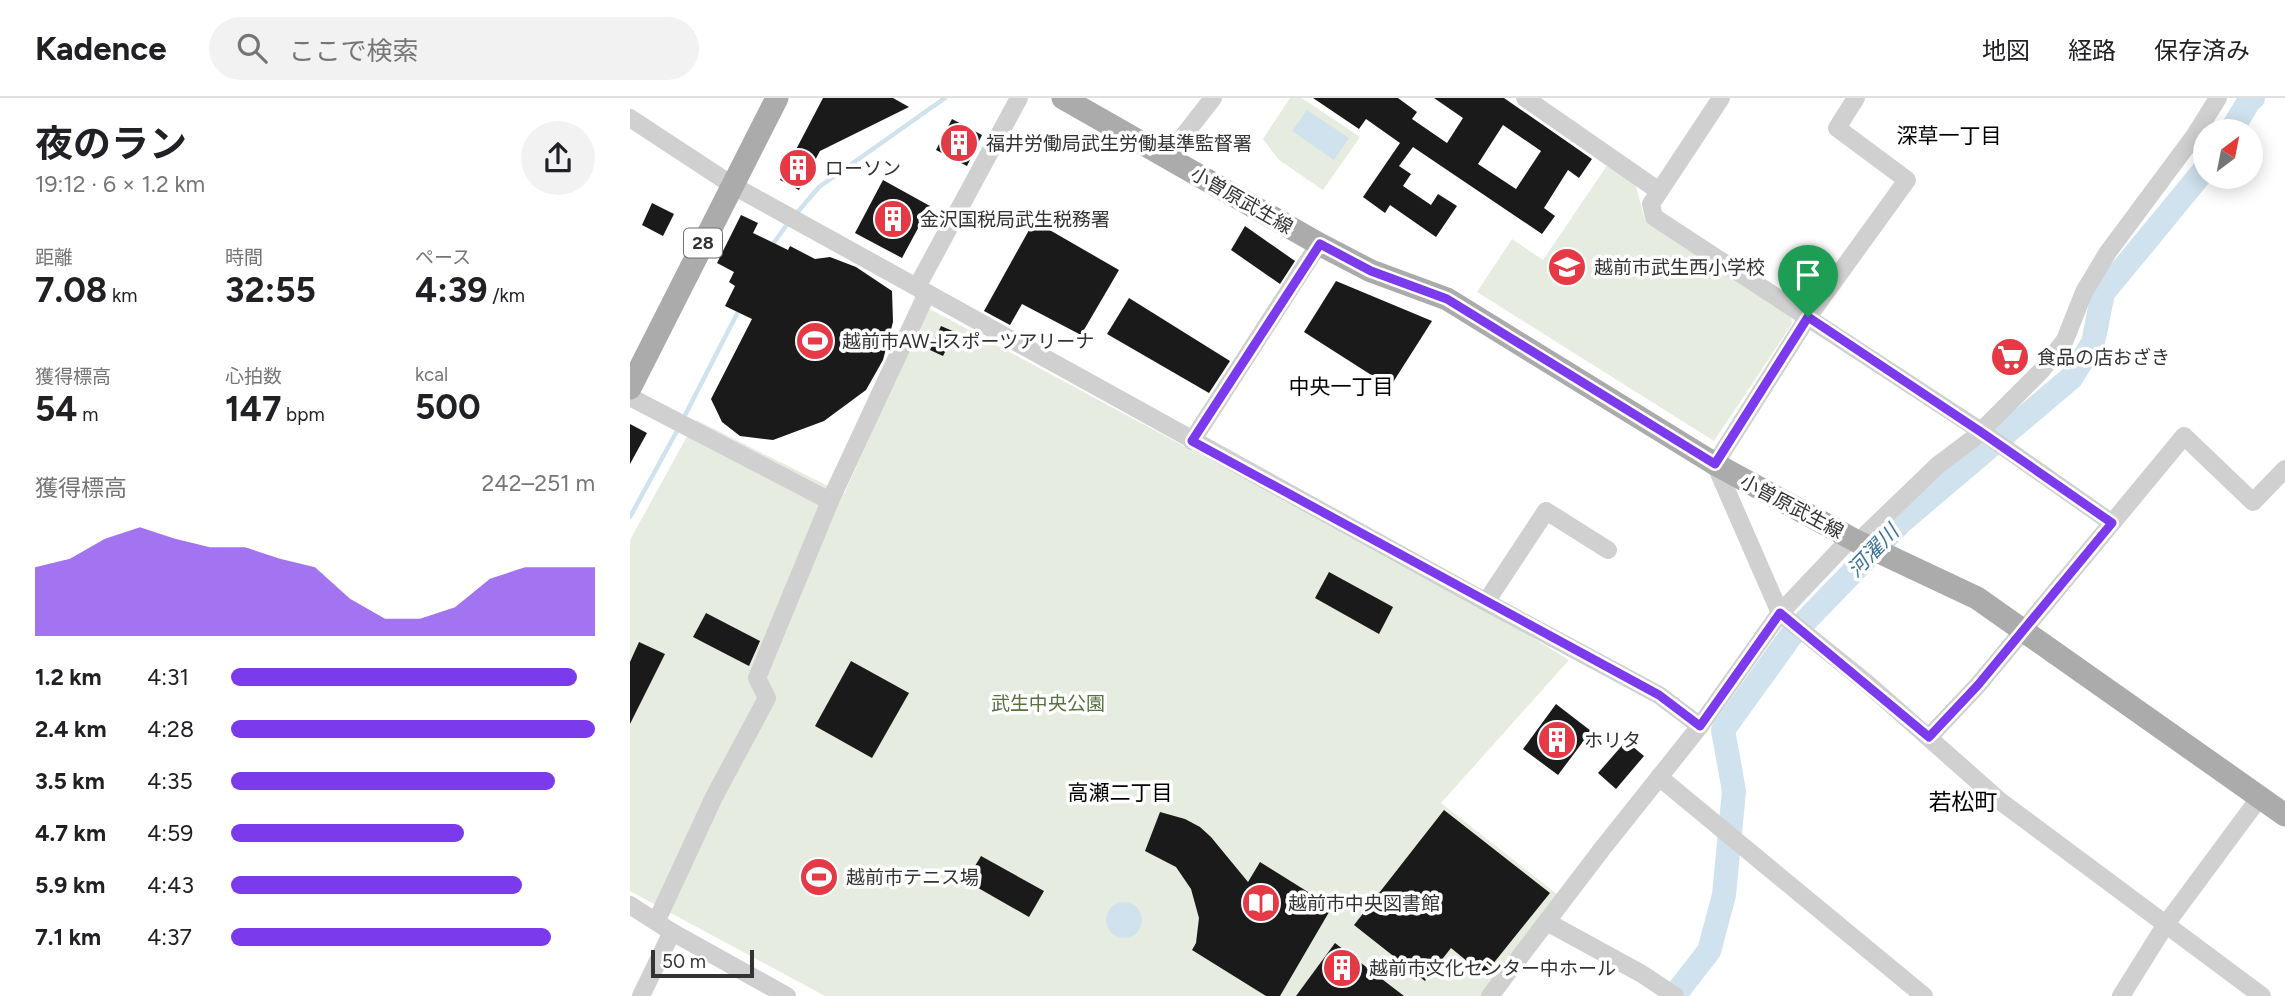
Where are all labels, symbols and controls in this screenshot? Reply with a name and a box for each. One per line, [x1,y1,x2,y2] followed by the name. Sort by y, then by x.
[209,17,699,80] search box
[35,29,167,68] text: Kadence
[233,29,271,67] icon: search
[289,35,419,67] text: ここで検索
[1982,36,2030,65] text: 地図
[2068,36,2116,65] text: 経路
[2154,36,2250,65] text: 保存済み
[2193,119,2263,189] north arrow
[2193,119,2263,189] map controls
[35,121,187,167] text: 夜のラン
[521,121,595,195] button: share
[938,122,980,164] building icon: 福井労働局武生労働基準監督署
[1897,123,2002,148] district label: 深草一丁目
[986,132,1252,155] place label: 福井労働局武生労働基準監督署
[777,147,819,189] building icon: ローソン
[825,157,901,180] place label: ローソン
[1187,162,1297,239] street label: 小曽原武生線
[35,170,205,198] text: 19:12 · 6 × 1.2 km
[872,198,914,240] building icon: 金沢国税局武生税務署
[920,208,1110,231] place label: 金沢国税局武生税務署
[684,228,722,258] road number: 28
[1778,245,1838,317] pin
[35,246,73,269] text: 距離
[225,246,263,269] text: 時間
[415,246,471,269] text: ペース
[1546,246,1588,288] school or university icon: 越前市武生西小学校
[1594,256,1765,279] place label: 越前市武生西小学校
[1789,256,1827,294] icon: arrive
[35,269,107,311] text: 7.08
[225,269,316,311] text: 32:55
[415,269,487,311] text: 4:39
[107,284,137,307] text: km
[487,284,525,307] text: /km
[794,320,836,362] sports icon: 越前市AW-Iスポーツアリーナ
[842,330,1094,353] place label: 越前市AW-Iスポーツアリーナ
[1989,336,2031,378] supermarket icon: 食品の店おざき
[2037,346,2170,369] place label: 食品の店おざき
[415,363,448,386] text: kcal
[35,365,111,388] text: 獲得標高
[225,365,282,388] text: 心拍数
[1289,374,1394,399] district label: 中央一丁目
[415,386,481,428] text: 500
[35,388,78,430] text: 54
[225,388,281,430] text: 147
[78,403,98,426] text: m
[281,403,325,426] text: bpm
[482,469,595,497] text: 242–251 m
[1736,470,1847,543] street label: 小曽原武生線
[35,474,127,502] text: 獲得標高
[1842,518,1905,582] water label: 河濯川
[35,663,102,691] text: 1.2 km
[147,663,189,691] text: 4:31
[991,692,1105,715] park label: 武生中央公園
[35,715,106,743] text: 2.4 km
[147,715,194,743] text: 4:28
[1536,719,1578,761] building icon: ホリタ
[1584,729,1641,752] place label: ホリタ
[35,767,105,795] text: 3.5 km
[147,767,193,795] text: 4:35
[1068,780,1173,805] district label: 高瀬二丁目
[1929,788,1998,816] district label: 若松町
[35,819,106,847] text: 4.7 km
[147,819,193,847] text: 4:59
[798,856,840,898] sports icon: 越前市テニス場
[846,866,979,889] place label: 越前市テニス場
[35,871,105,899] text: 5.9 km
[147,871,194,899] text: 4:43
[1240,882,1282,924] library icon: 越前市中央図書館
[1288,892,1440,915] place label: 越前市中央図書館
[35,923,101,951] text: 7.1 km
[147,923,192,951] text: 4:37
[651,947,754,979] scale bar
[1321,947,1363,989] building icon: 越前市文化センター中ホール
[662,950,706,973] text: 50 m
[1369,957,1616,980] place label: 越前市文化センター中ホール

